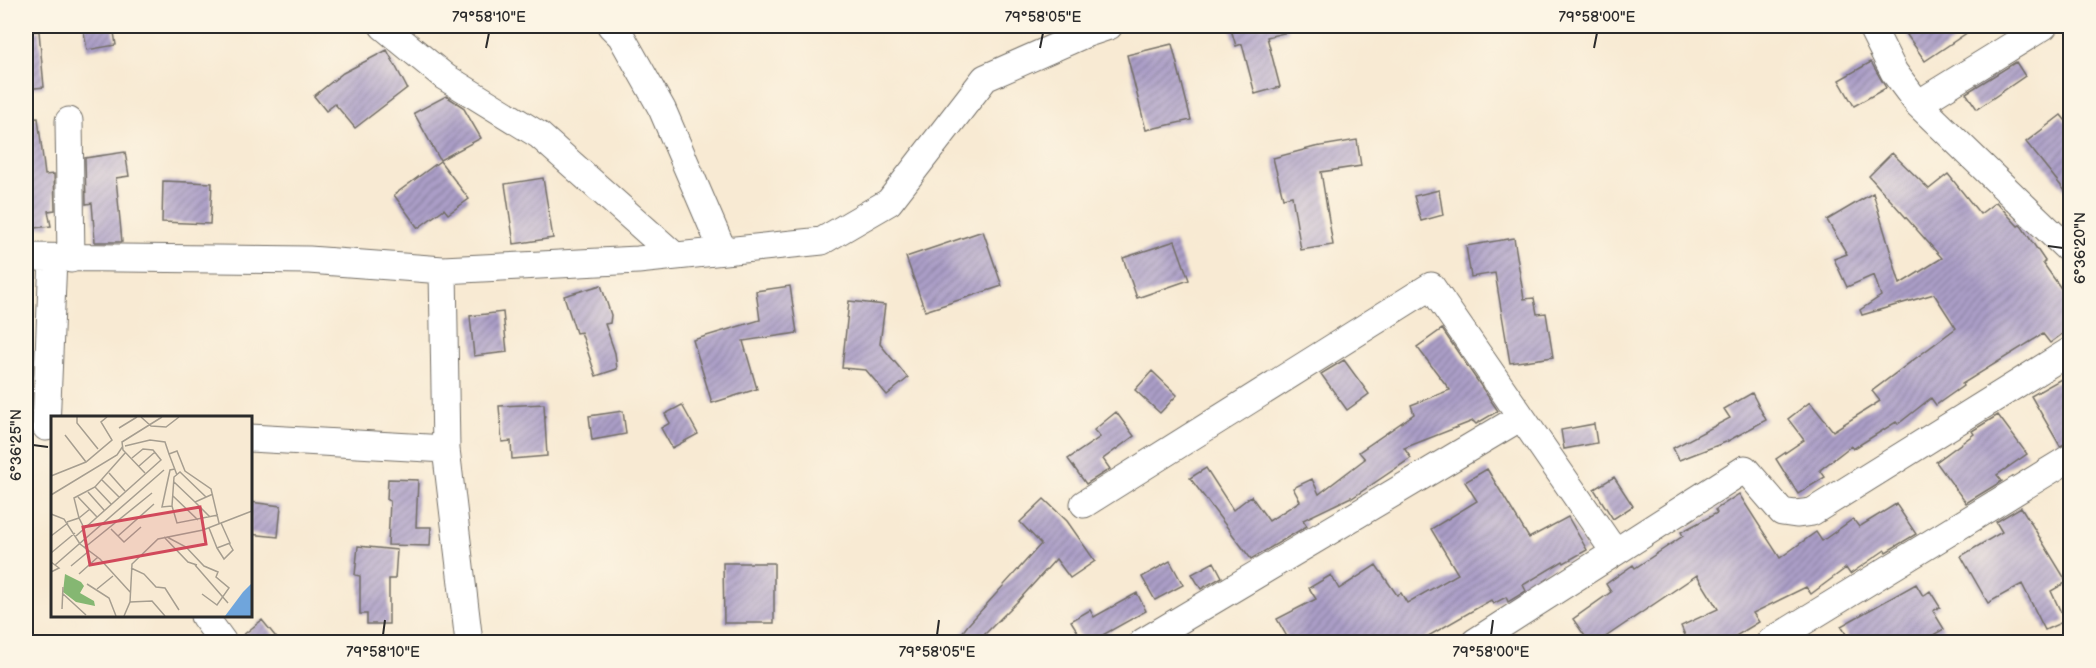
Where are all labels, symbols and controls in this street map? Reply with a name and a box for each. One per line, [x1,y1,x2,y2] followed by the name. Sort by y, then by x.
[452,8,526,27] text: 79°58'10"E
[1005,8,1081,27] text: 79°58'05"E
[1559,8,1635,27] text: 79°58'00"E
[2071,212,2090,284] text: 6°36'20"N
[7,409,26,481] text: 6°36'25"N
[51,416,252,617] inset map
[346,643,420,662] text: 79°58'10"E
[899,643,975,662] text: 79°58'05"E
[1453,643,1529,662] text: 79°58'00"E

